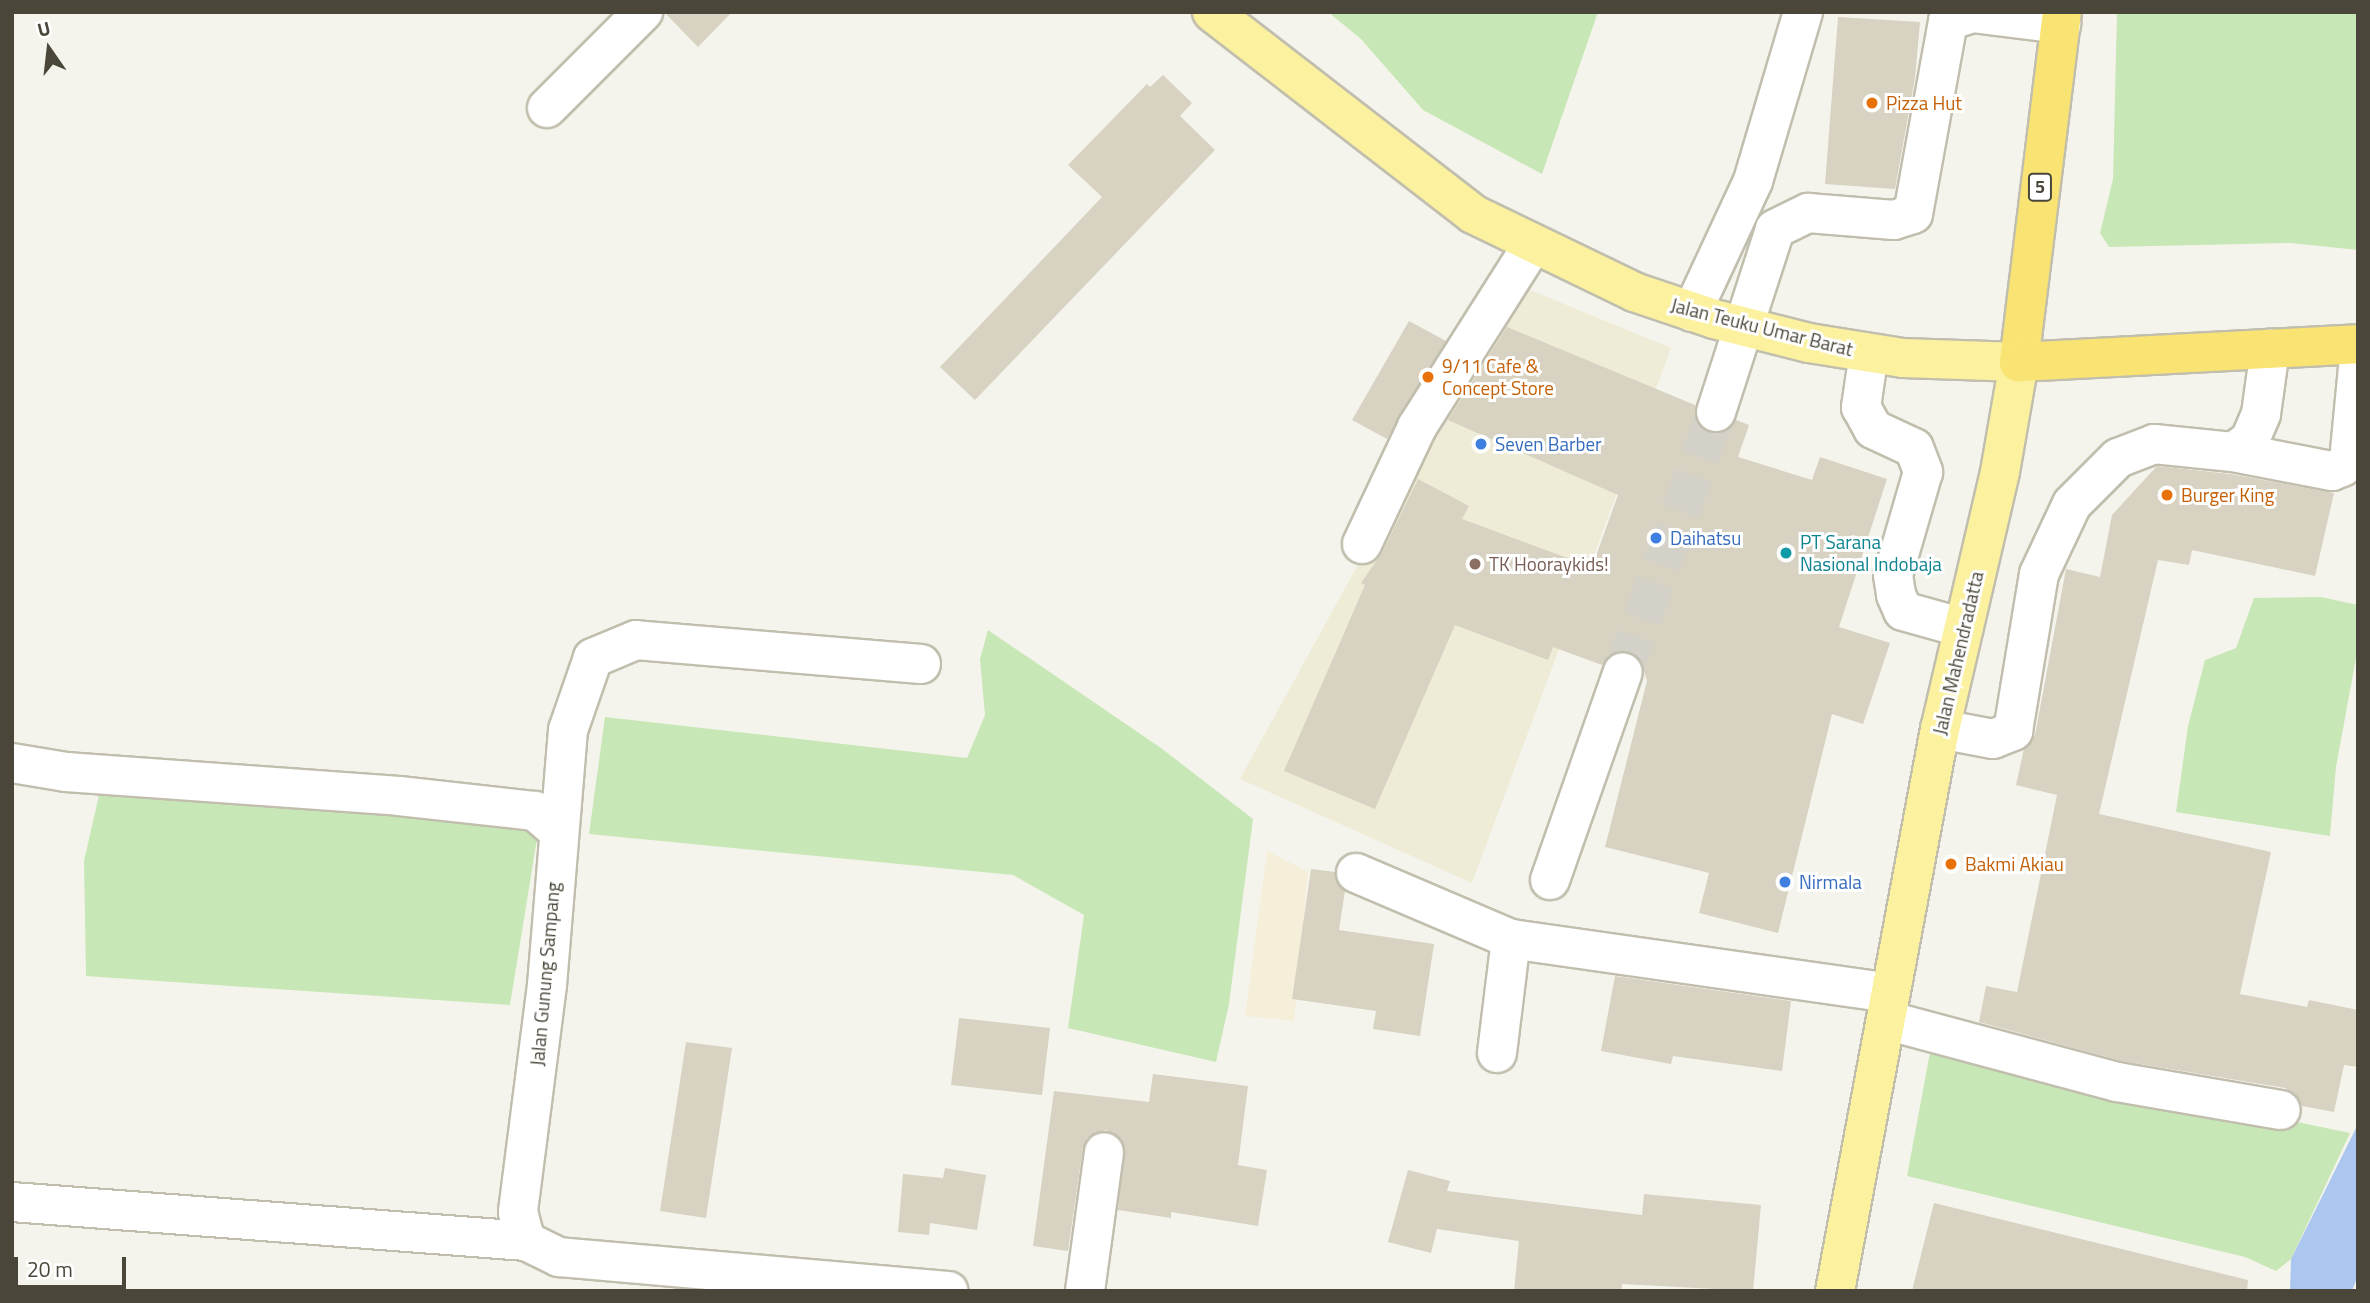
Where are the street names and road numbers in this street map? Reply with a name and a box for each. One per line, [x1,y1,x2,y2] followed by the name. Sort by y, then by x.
[2028,172,2052,202] road number: 5
[1669,293,1855,361] street label: Jalan Teuku Umar Barat
[1928,569,1988,737] street label: Jalan Mahendradatta
[526,881,564,1067] street label: Jalan Gunung Sampang

